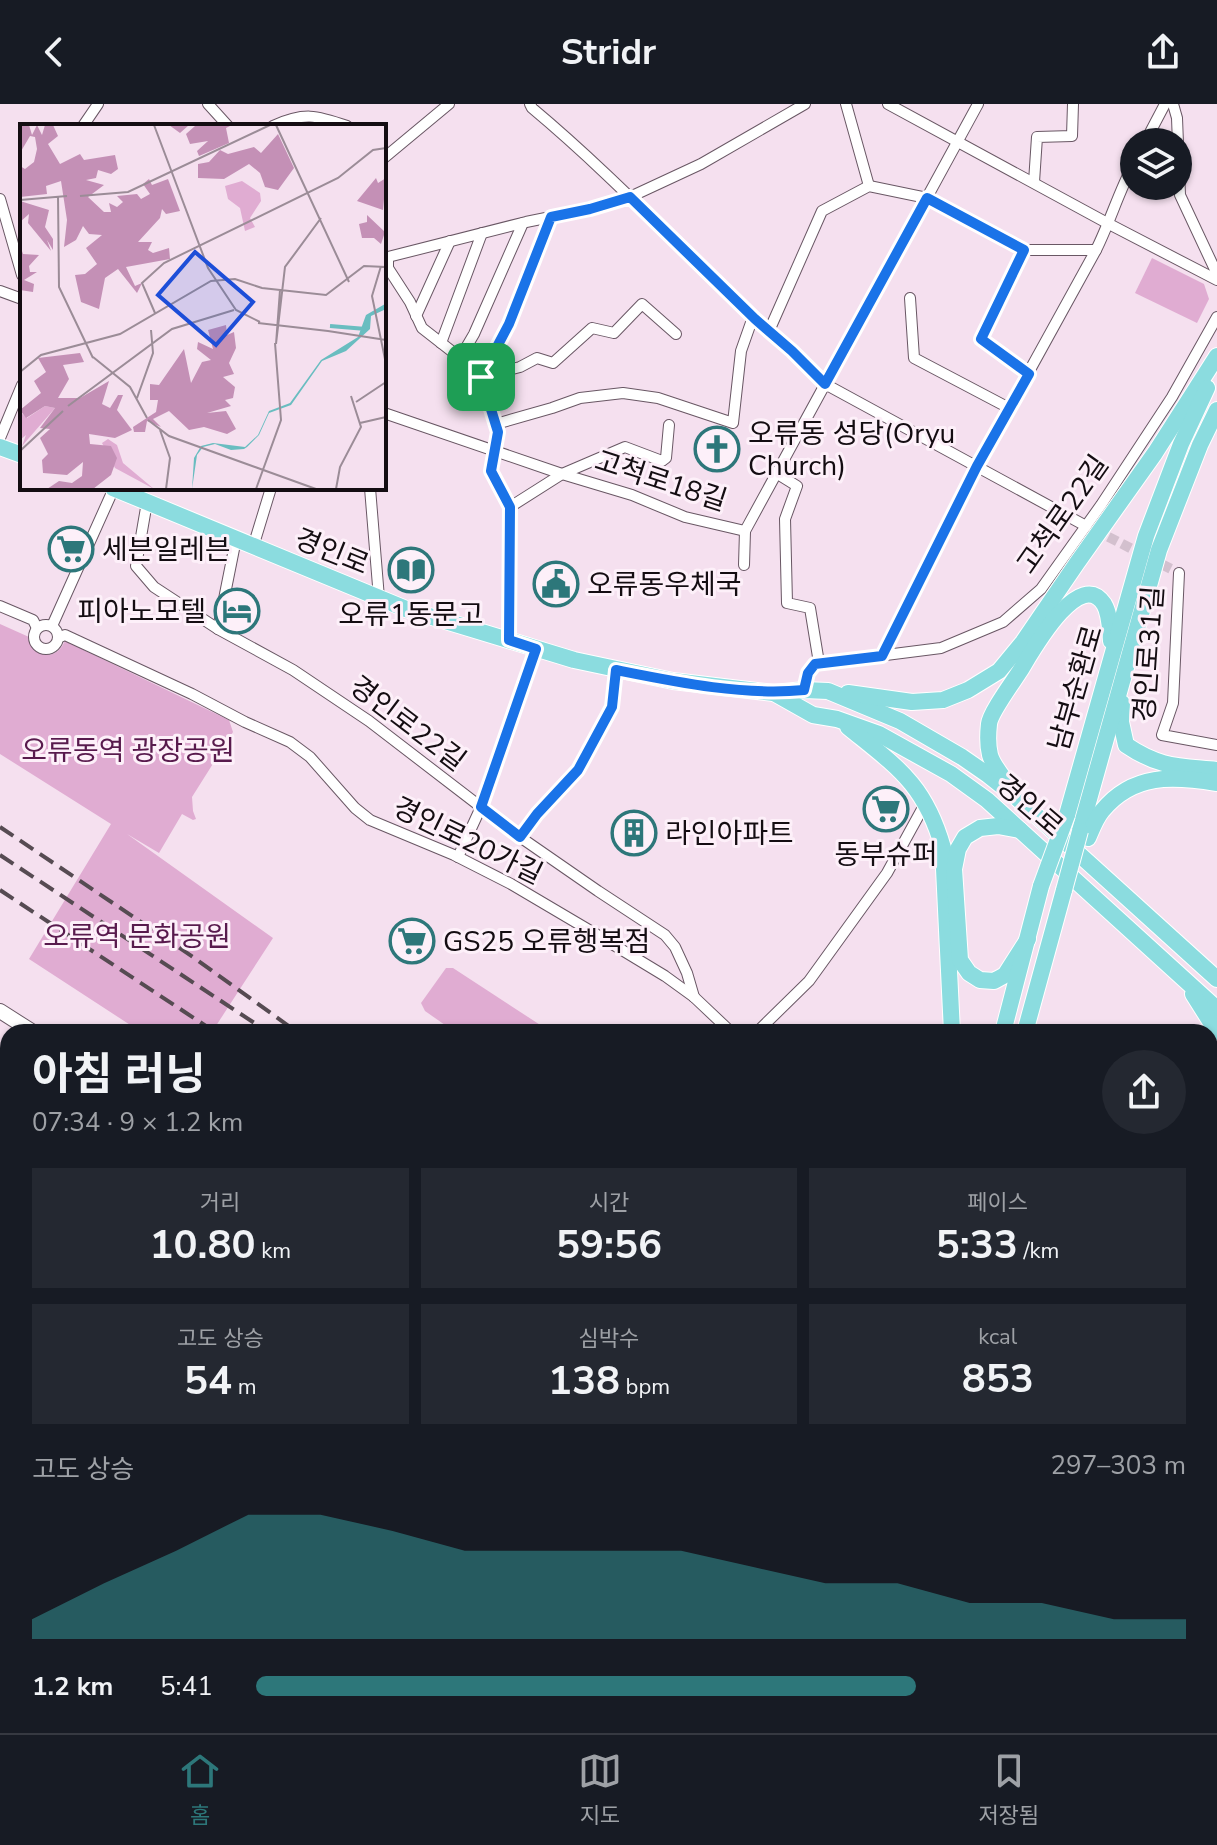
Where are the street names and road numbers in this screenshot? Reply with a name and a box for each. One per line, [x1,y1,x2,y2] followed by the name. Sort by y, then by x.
[590,442,732,520] street label: 고척로18길
[1008,448,1118,581] street label: 고척로22길
[289,520,375,584] street label: 경인로
[1125,585,1173,724] street label: 경인로31길
[1040,621,1112,755] street label: 남부순환로
[341,668,473,780] street label: 경인로22길
[988,766,1071,845] street label: 경인로
[386,788,549,894] street label: 경인로20가길

